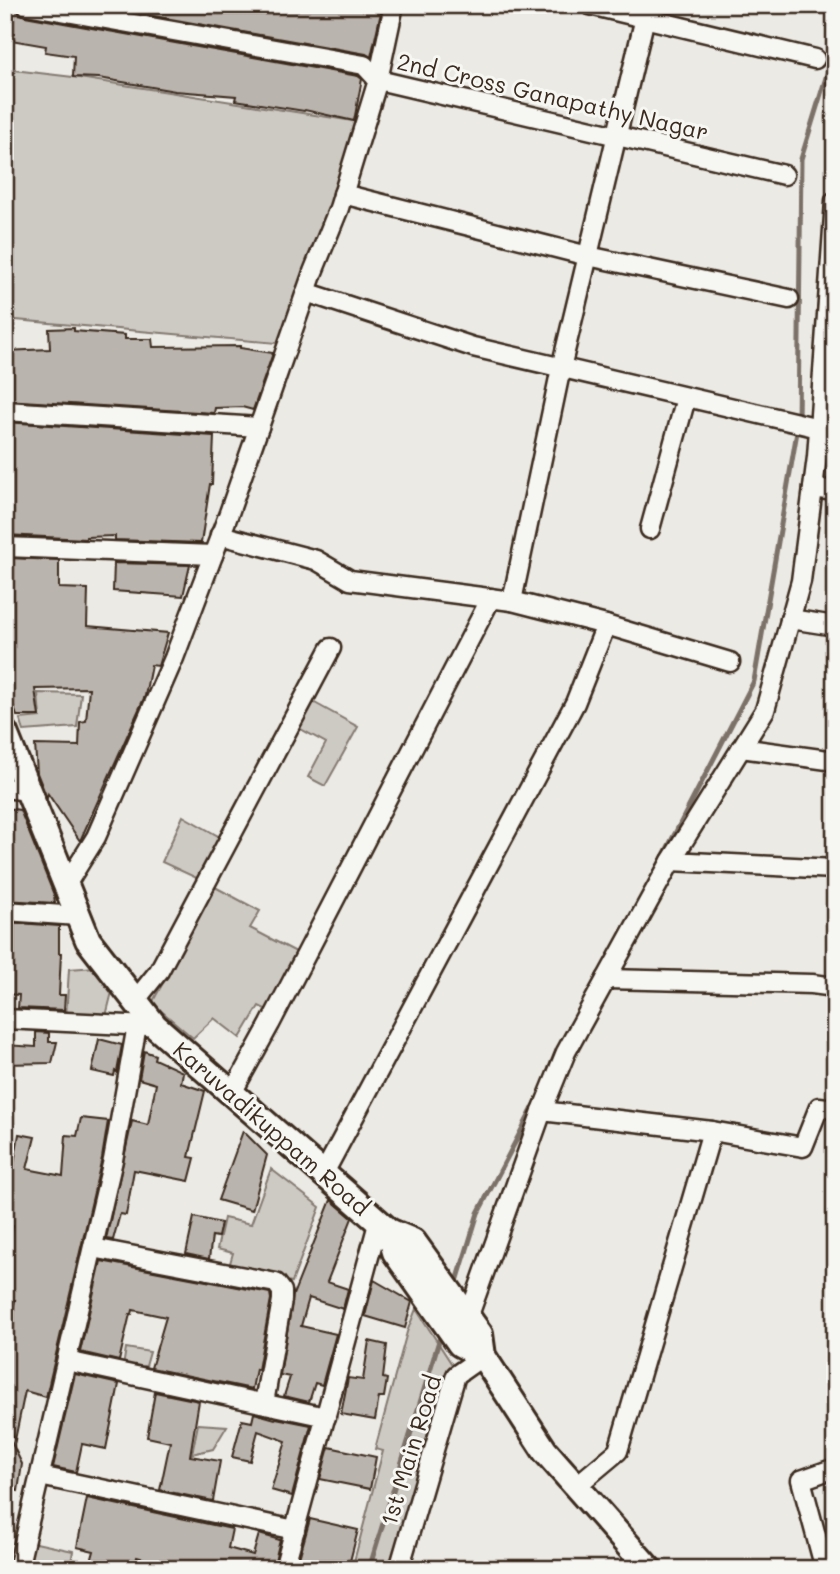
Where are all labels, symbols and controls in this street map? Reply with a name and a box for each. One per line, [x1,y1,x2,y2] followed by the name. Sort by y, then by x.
[394,46,712,146] street label: 2nd Cross Ganapathy Nagar
[167,1034,377,1222] street label: Karuvadikuppam Road
[373,1371,447,1529] street label: 1st Main Road

